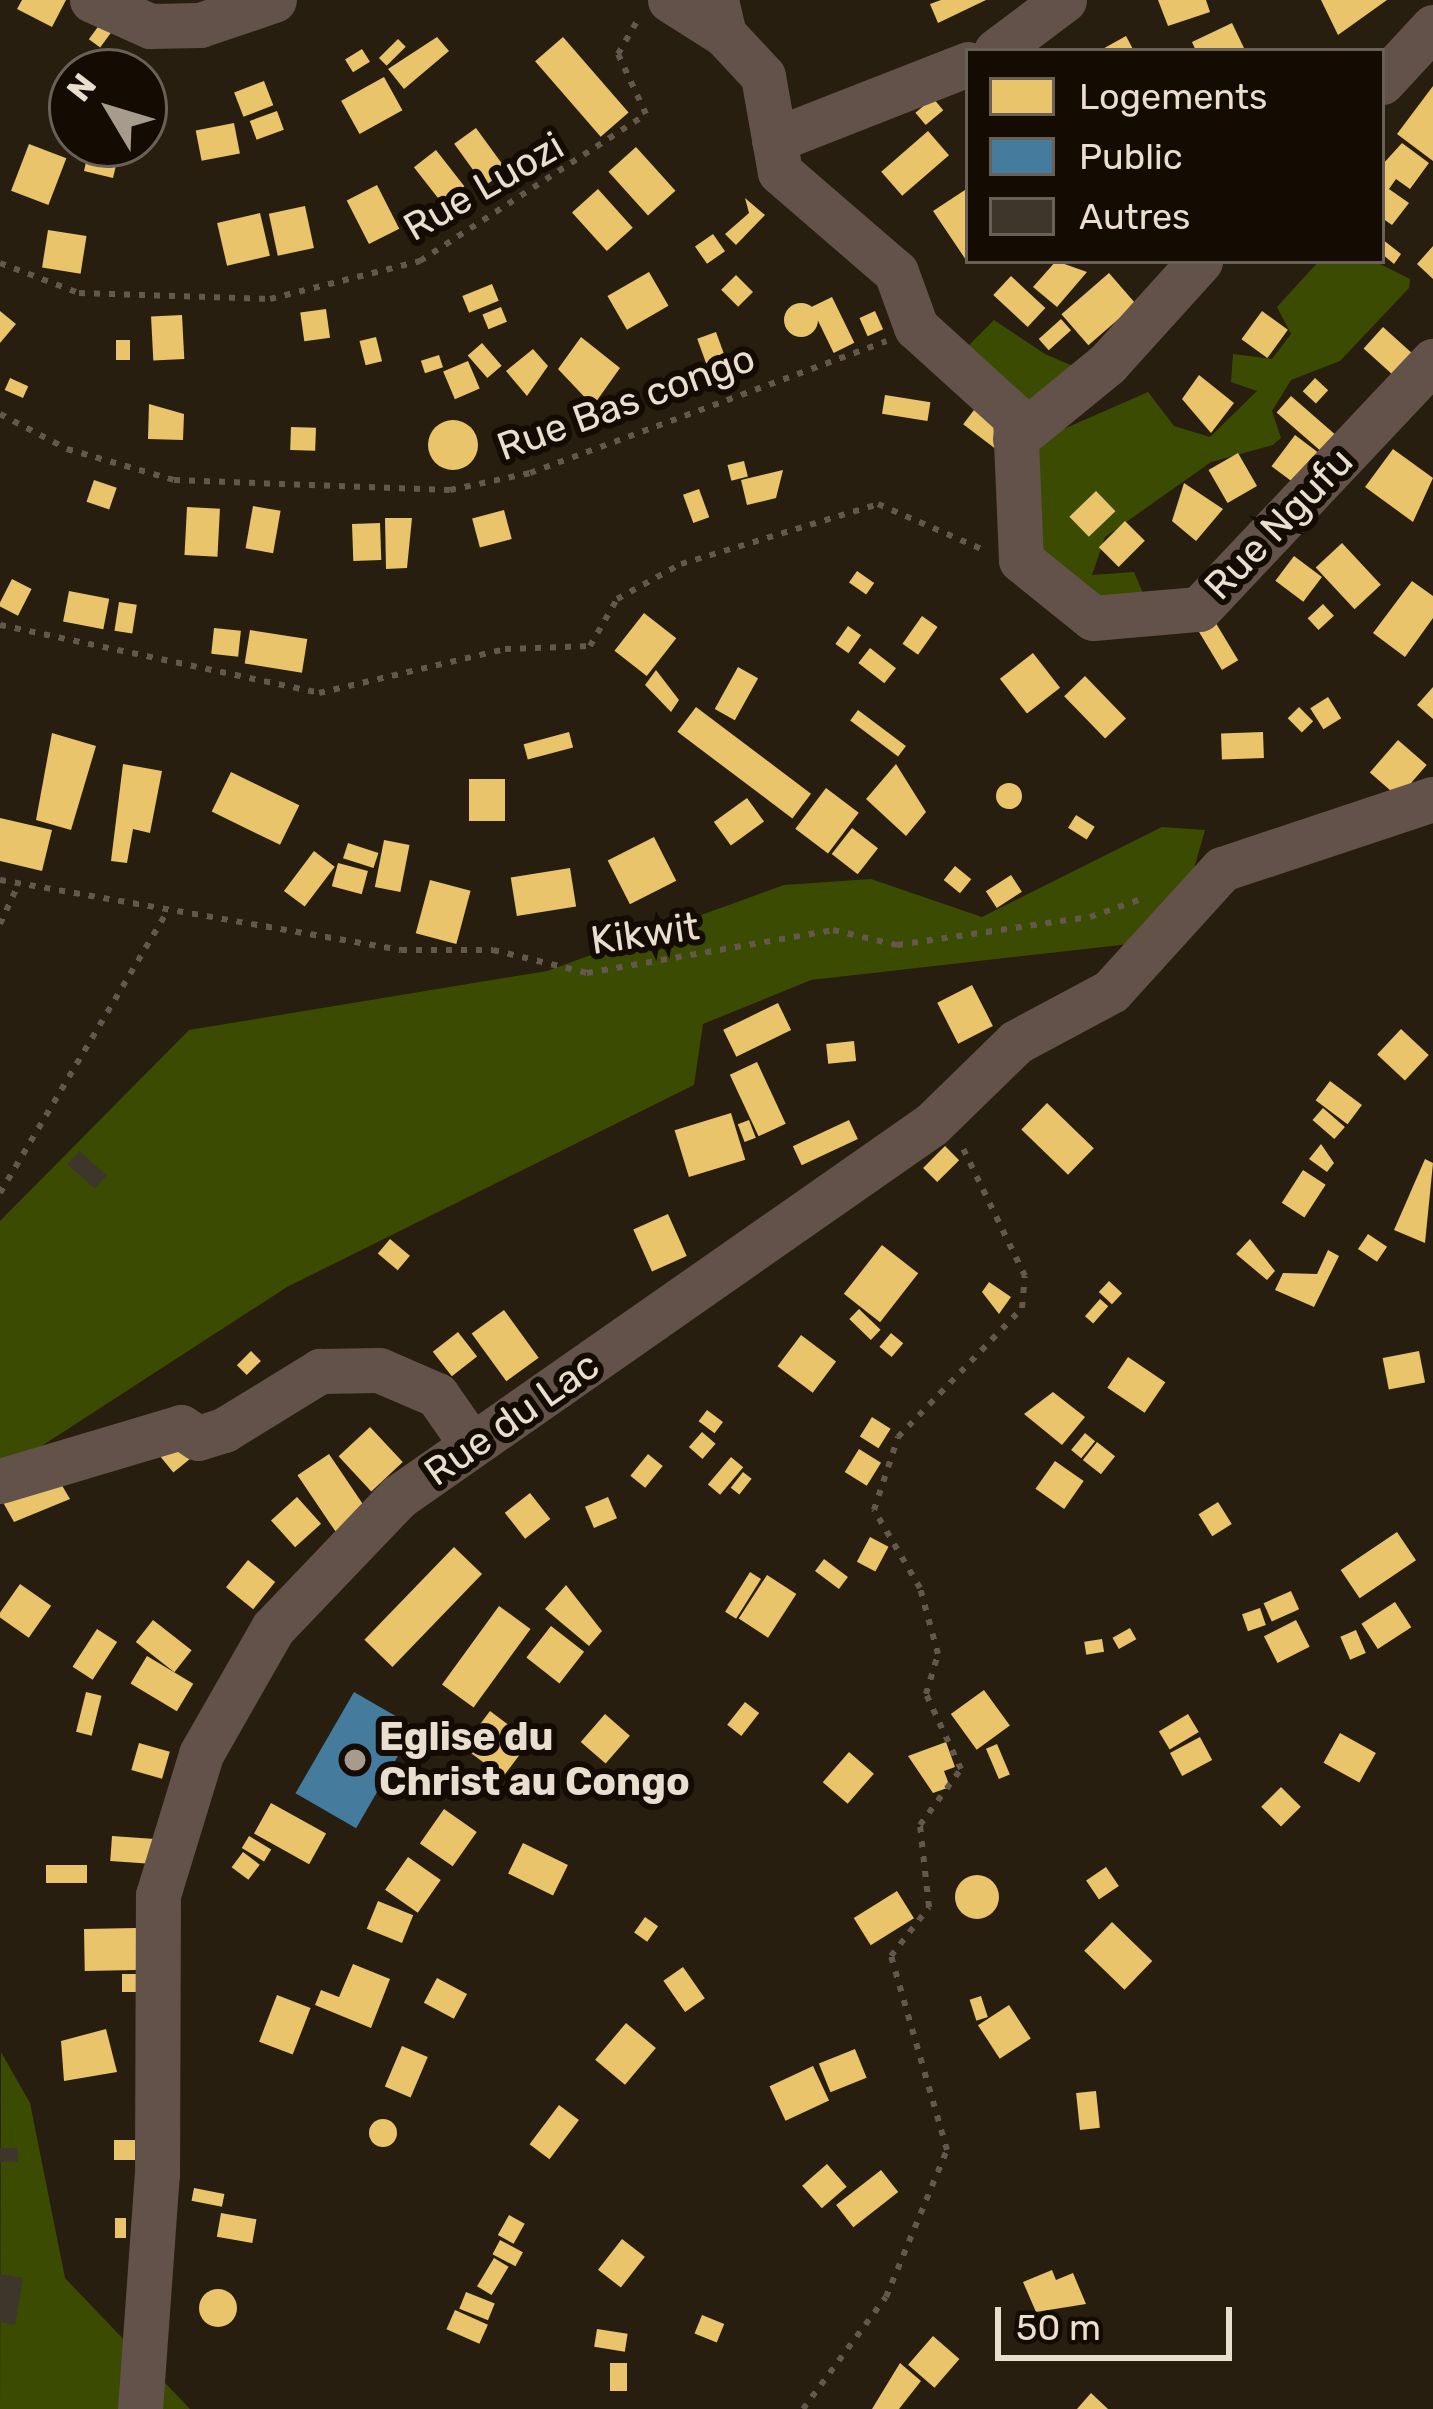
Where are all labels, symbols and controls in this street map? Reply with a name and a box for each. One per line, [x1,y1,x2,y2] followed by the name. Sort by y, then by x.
[48,48,168,168] north arrow
[965,48,1385,264] legend
[59,66,104,109] text: N
[1079,75,1267,118] text: Logements
[396,123,572,251] street label: Rue Luozi
[1079,135,1183,178] text: Public
[1079,195,1190,238] text: Autres
[491,335,761,471] street label: Rue Bas congo
[1195,438,1363,610] street label: Rue Ngufu
[588,903,702,965] street label: Kikwit
[416,1342,608,1496] street label: Rue du Lac
[379,1715,690,1806] place label: Eglise du Christ au Congo
[342,1747,368,1773] marker: Eglise du Christ au Congo
[1001,2283,1238,2357] scale bar
[1016,2306,1101,2349] text: 50 m

